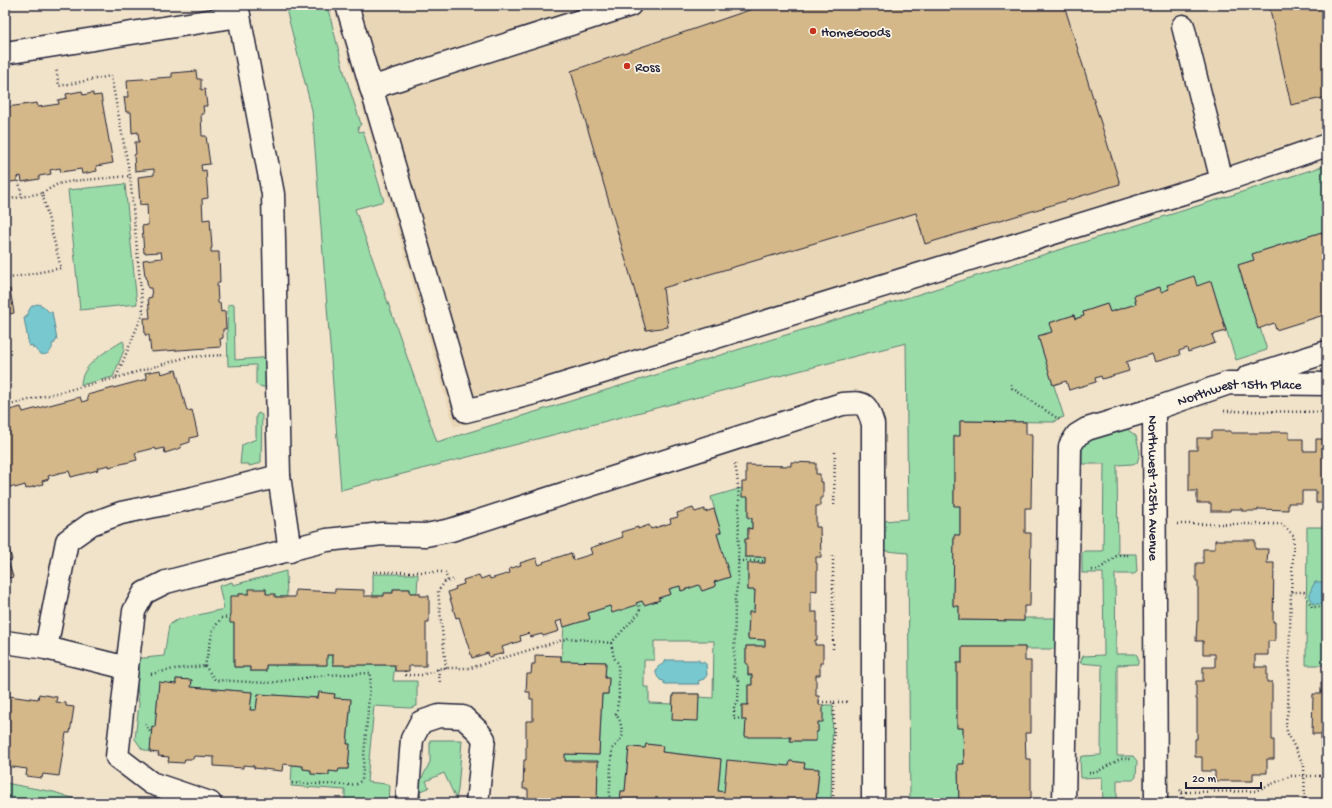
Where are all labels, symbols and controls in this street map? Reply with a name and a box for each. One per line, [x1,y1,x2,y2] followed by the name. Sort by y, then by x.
[821,25,891,42] place label: HomeGoods
[808,26,818,36] marker: HomeGoods
[635,60,661,77] place label: Ross
[622,61,632,71] marker: Ross
[1175,377,1302,411] street label: Northwest 15th Place
[1143,415,1161,562] street label: Northwest 125th Avenue
[1186,764,1261,790] scale bar
[1192,773,1217,787] text: 20 m

